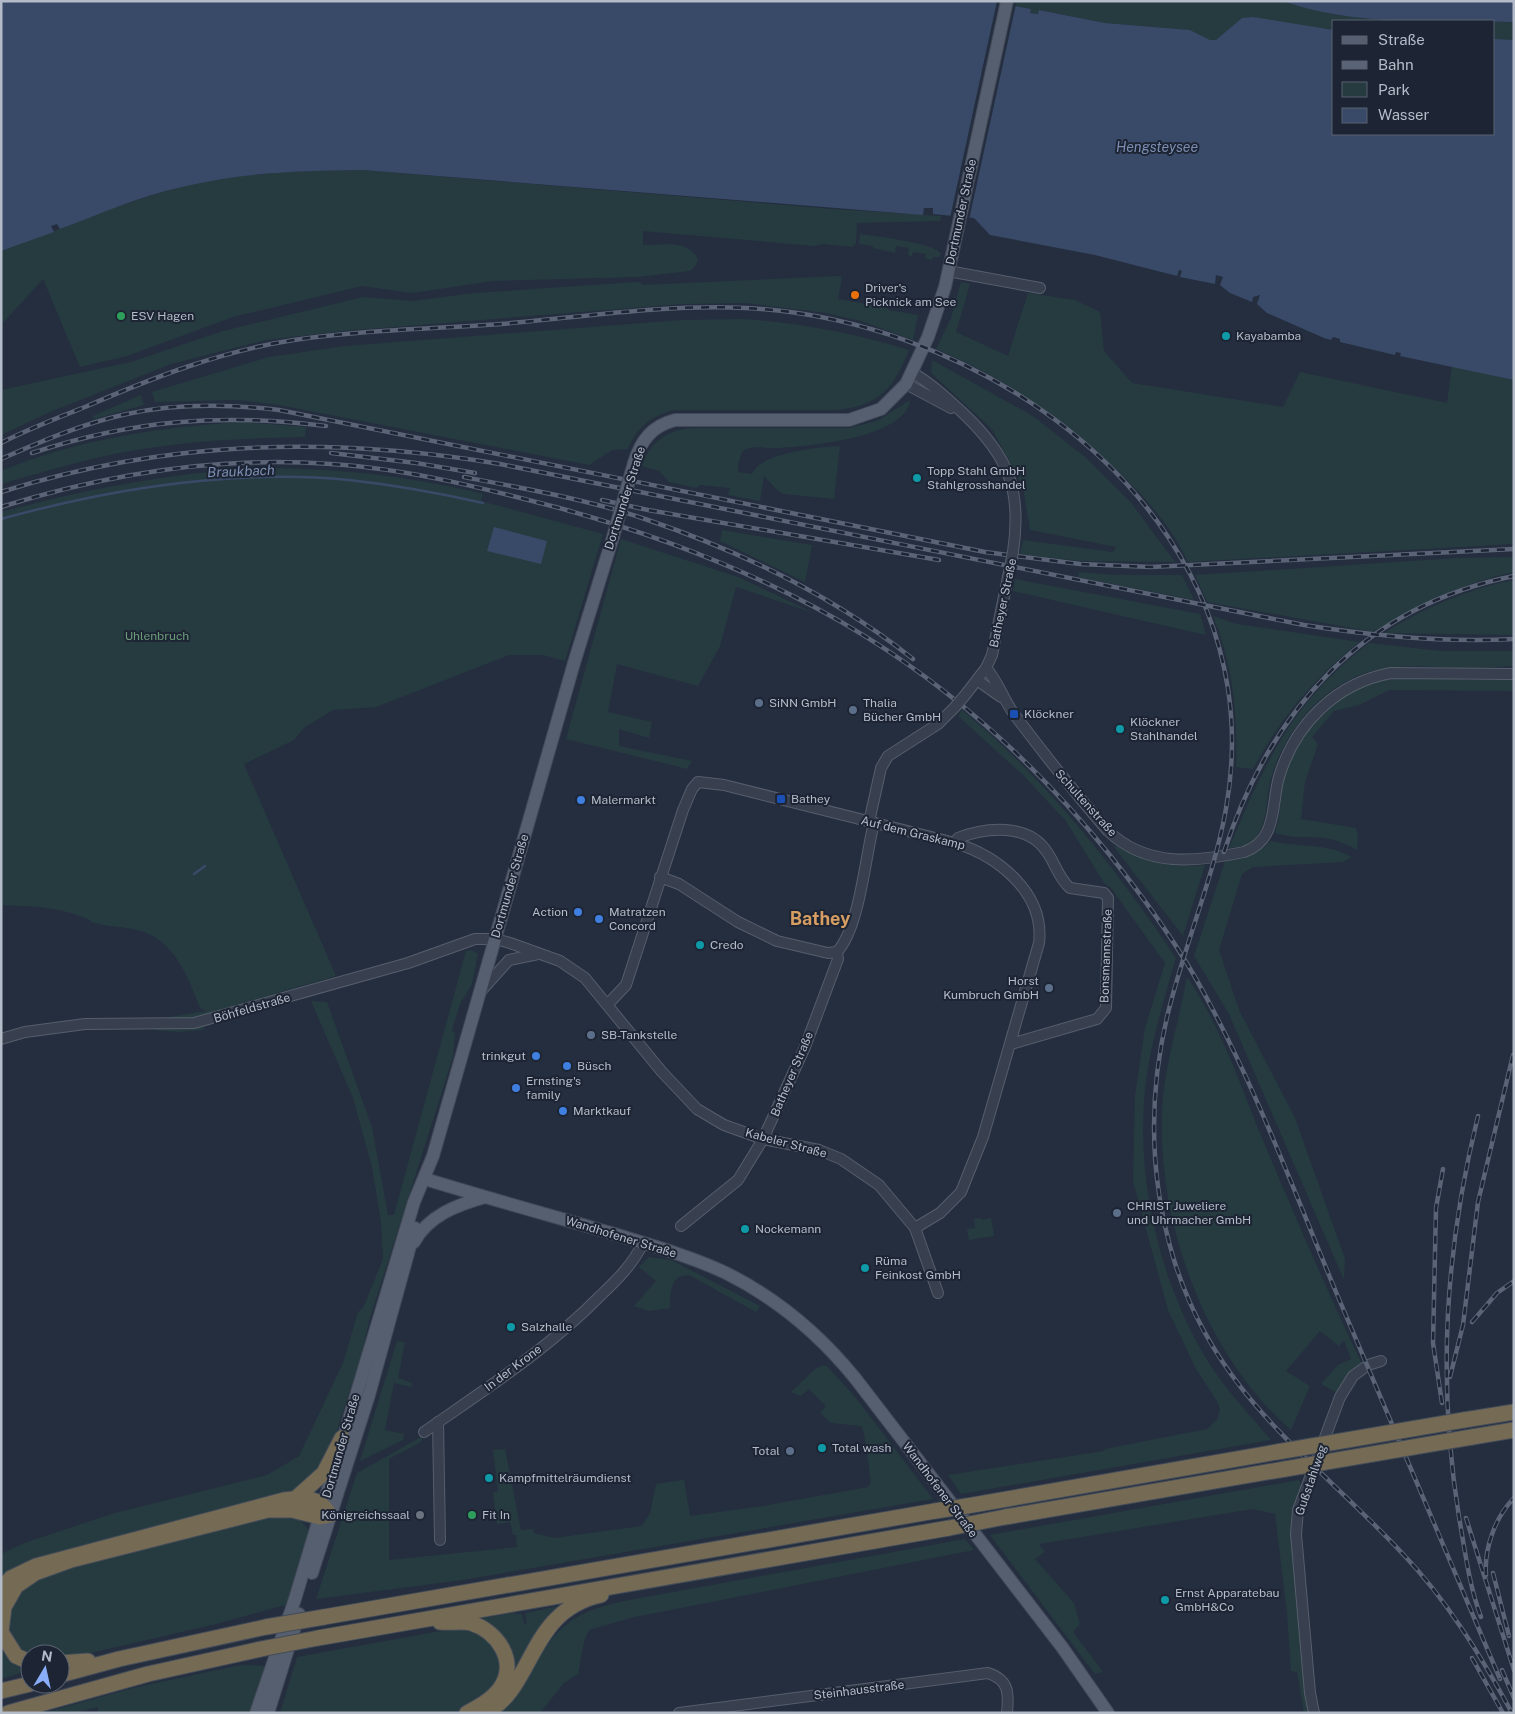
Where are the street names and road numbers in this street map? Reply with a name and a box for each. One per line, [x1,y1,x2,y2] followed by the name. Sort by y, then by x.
[943,158,979,266] street label: Dortmunder Straße
[602,444,648,551] street label: Dortmunder Straße
[987,557,1019,649] street label: Batheyer Straße
[1052,767,1120,840] street label: Schultenstraße
[859,813,967,853] street label: Auf dem Graskamp
[488,832,532,940] street label: Dortmunder Straße
[1097,908,1115,1003] street label: Bonsmannstraße
[212,990,292,1026] street label: Böhfeldstraße
[768,1029,816,1119] street label: Batheyer Straße
[744,1125,829,1161] street label: Kabeler Straße
[564,1213,678,1261] street label: Wandhofener Straße
[482,1342,544,1394] street label: In der Krone
[319,1392,363,1500] street label: Dortmunder Straße
[900,1440,980,1540] street label: Wandhofener Straße
[1292,1443,1330,1517] street label: Gußstahlweg
[813,1677,905,1703] street label: Steinhausstraße

